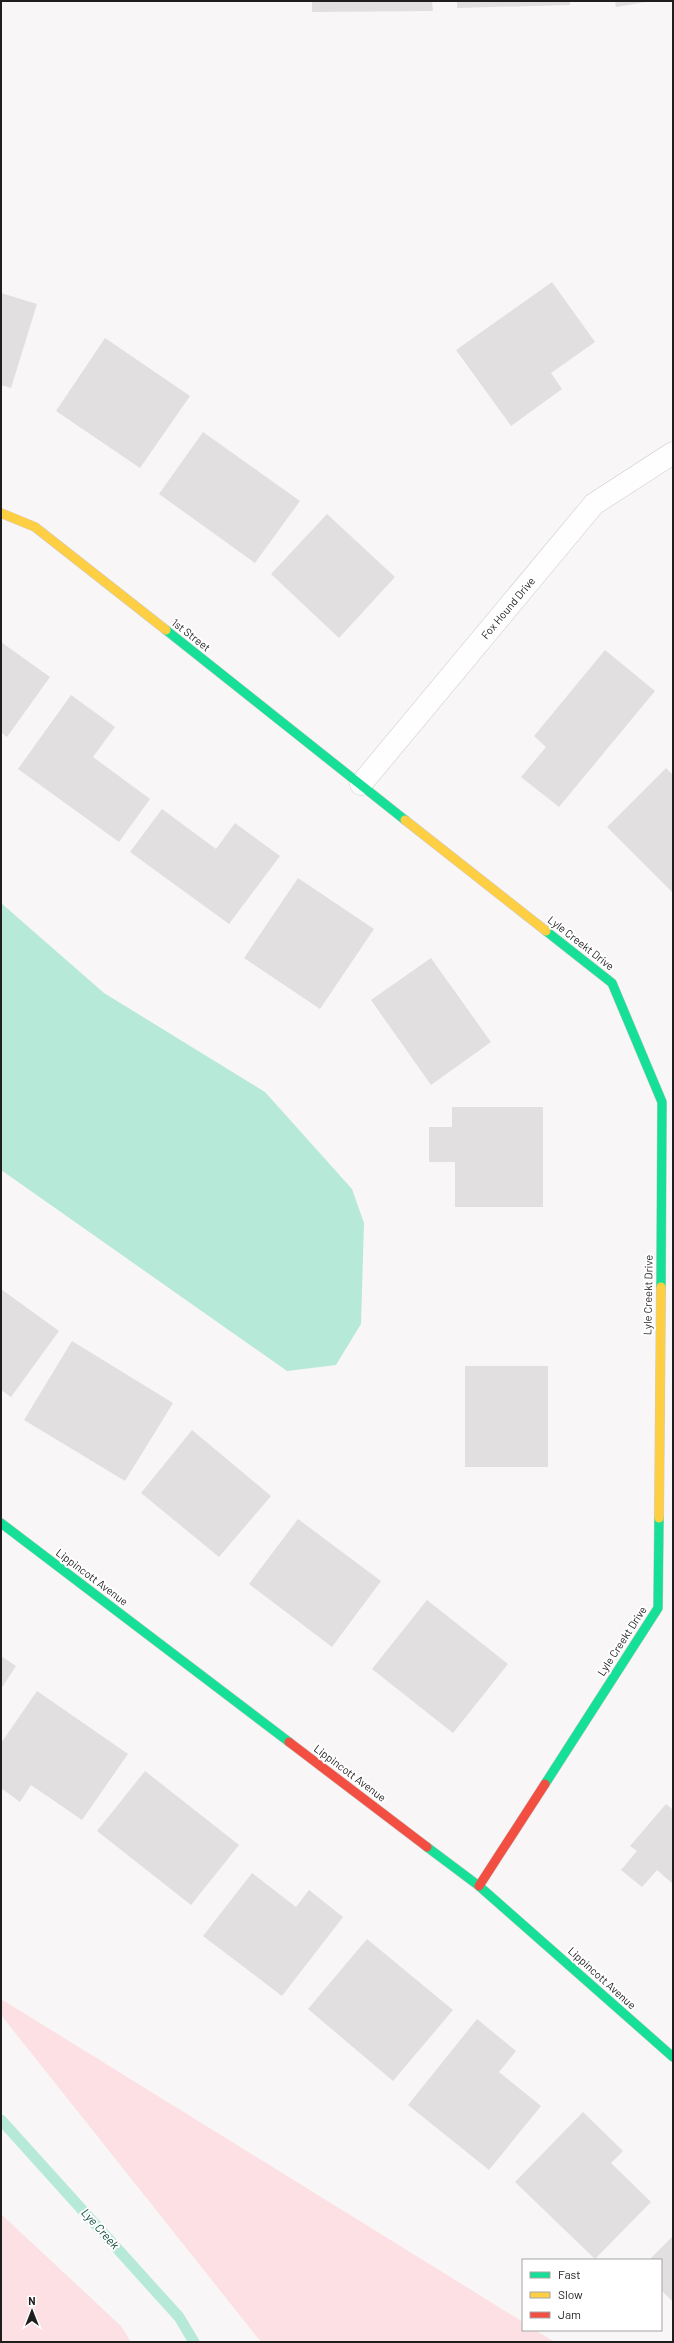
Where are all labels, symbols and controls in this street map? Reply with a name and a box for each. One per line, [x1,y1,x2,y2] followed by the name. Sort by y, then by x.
[478,574,537,641] street label: Fox Hound Drive
[169,616,213,654] street label: 1st Street
[546,913,617,973] street label: Lyle Creekt Drive
[640,1255,655,1335] street label: Lyle Creekt Drive
[54,1545,131,1608] street label: Lippincott Avenue
[594,1603,649,1678] street label: Lyle Creekt Drive
[312,1741,389,1804] street label: Lippincott Avenue
[566,1944,639,2012] street label: Lippincott Avenue
[79,2205,123,2252] water label: Lye Creek
[522,2259,662,2331] legend
[558,2267,581,2281] text: Fast
[558,2287,583,2301] text: Slow
[12,2291,52,2331] north arrow
[28,2294,36,2307] text: N
[558,2307,581,2321] text: Jam

